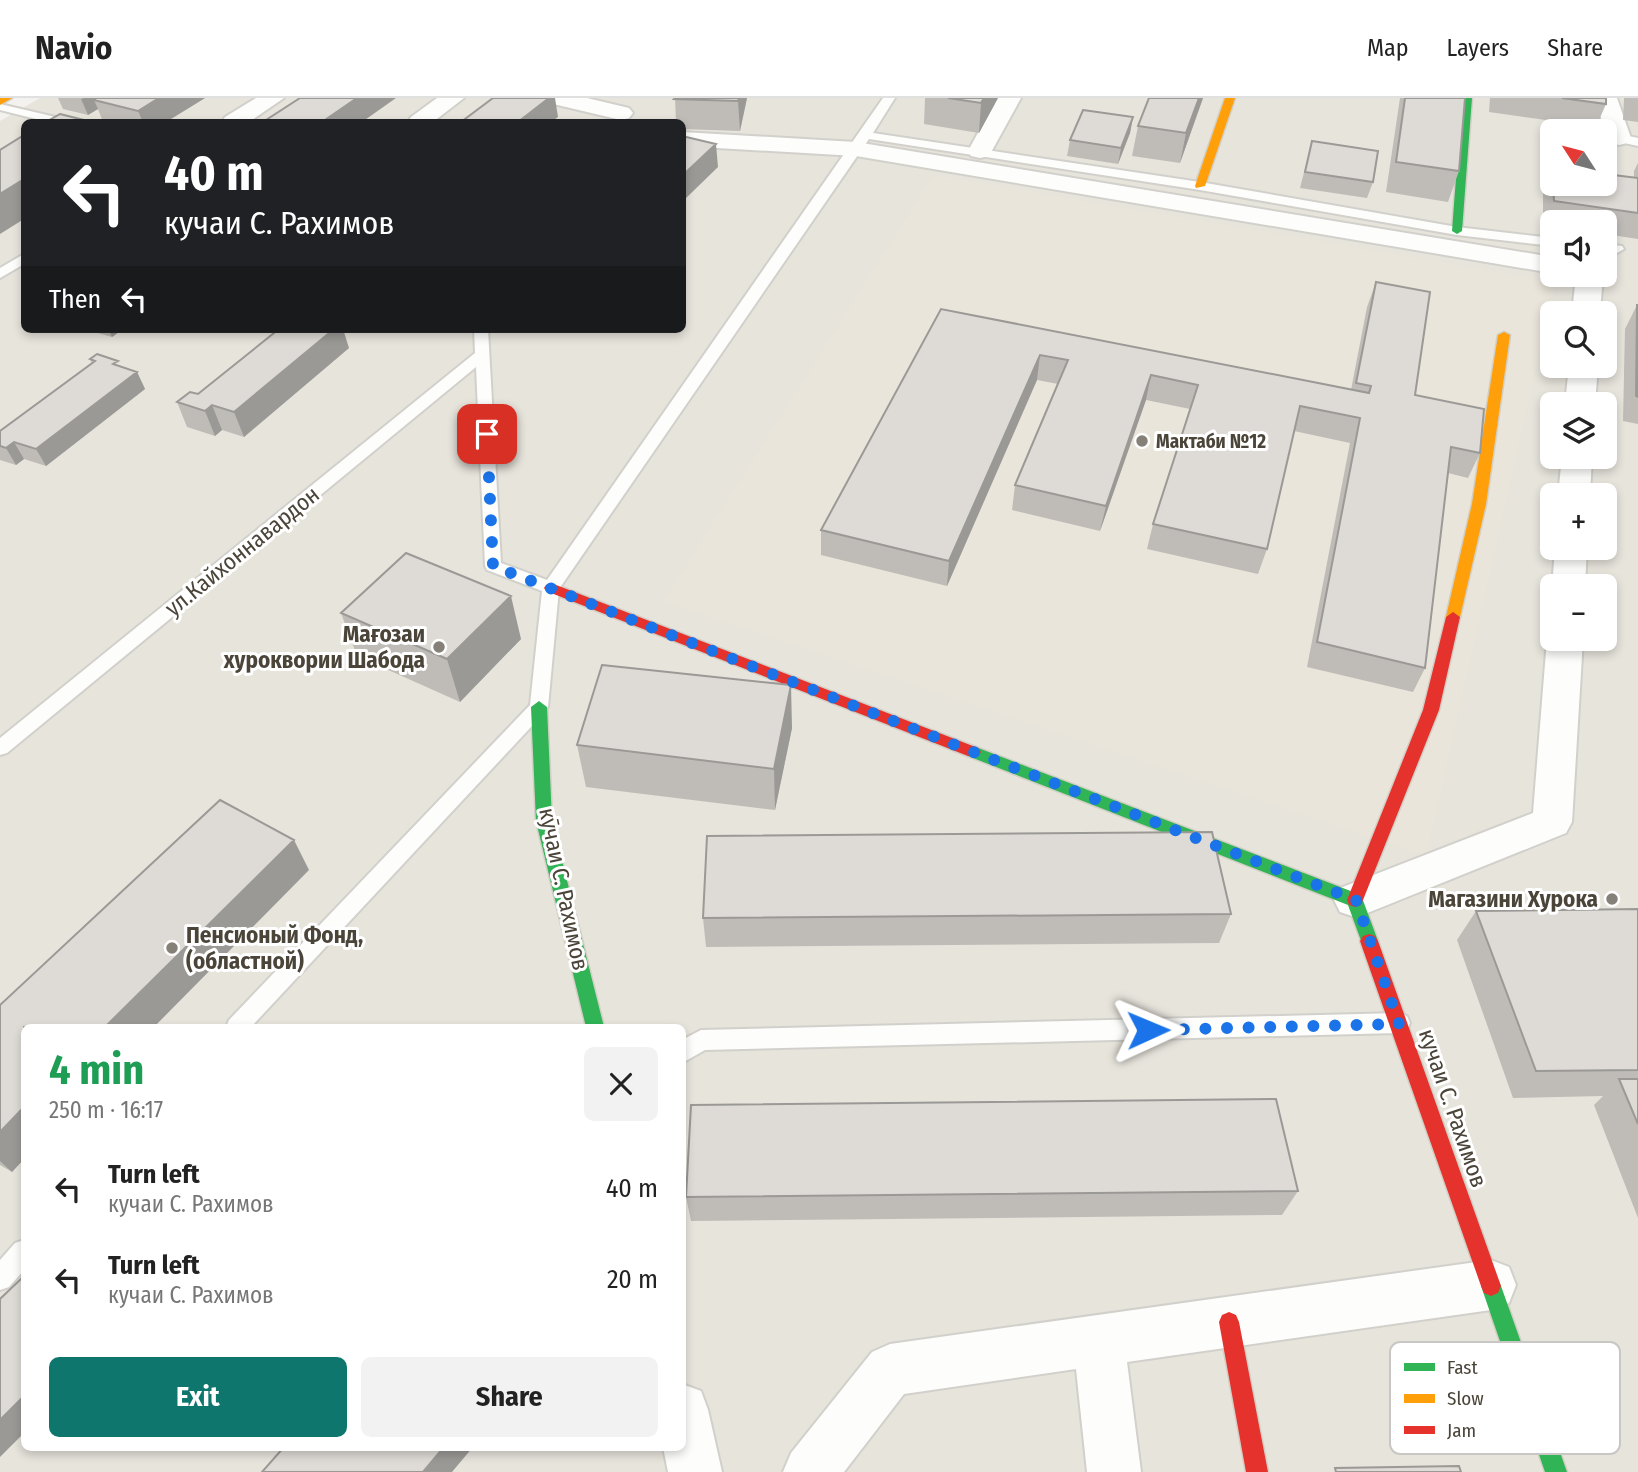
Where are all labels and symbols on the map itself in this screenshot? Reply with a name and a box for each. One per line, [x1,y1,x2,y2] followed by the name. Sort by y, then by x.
[1540,119,1617,196] north arrow
[457,404,517,464] pin
[1156,430,1266,453] place label: Мактаби №12
[1134,433,1150,449] marker: Мактаби №12
[159,480,325,622] street label: ул.Кайхоннавардон
[223,620,425,674] place label: Мағозаи хуроквории Шабода
[431,639,447,655] marker: Мағозаи хуроквории Шабода
[533,805,595,973] street label: кӯчаи С. Рахимов
[1428,885,1598,913] place label: Магазини Хурока
[1604,891,1620,907] marker: Магазини Хурока
[186,921,363,975] place label: Пенсионый Фонд, (областной)
[164,940,180,956] marker: Пенсионый Фонд, (областной)
[1111,993,1185,1067] position arrow
[1413,1025,1493,1191] street label: кучаи С. Рахимов
[1390,1342,1620,1454] legend
[1447,1356,1478,1379] text: Fast
[1447,1387,1484,1410] text: Slow
[1447,1419,1476,1442] text: Jam

